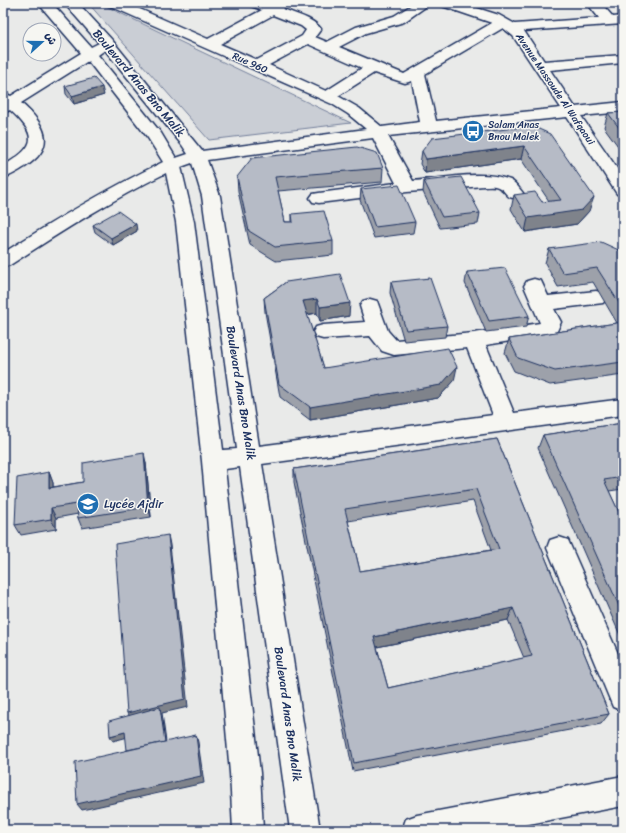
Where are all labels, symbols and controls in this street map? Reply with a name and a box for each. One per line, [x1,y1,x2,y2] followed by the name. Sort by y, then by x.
[22,22,62,62] north arrow
[87,24,191,142] street label: Boulevard Anas Bno Malik
[510,28,600,149] street label: Avenue Massoude Al Wafqaoui
[40,30,62,48] text: ش
[229,47,271,79] street label: Rue 960
[488,116,540,146] place label: Salam Anas Bnou Malek
[460,118,486,144] bus stop icon: Salam Anas Bnou Malek
[219,324,263,462] street label: Boulevard Anas Bno Malik
[75,491,101,517] school or university icon: Lycée Ajdir
[104,493,164,515] place label: Lycée Ajdir
[268,645,308,783] street label: Boulevard Anas Bno Malik

